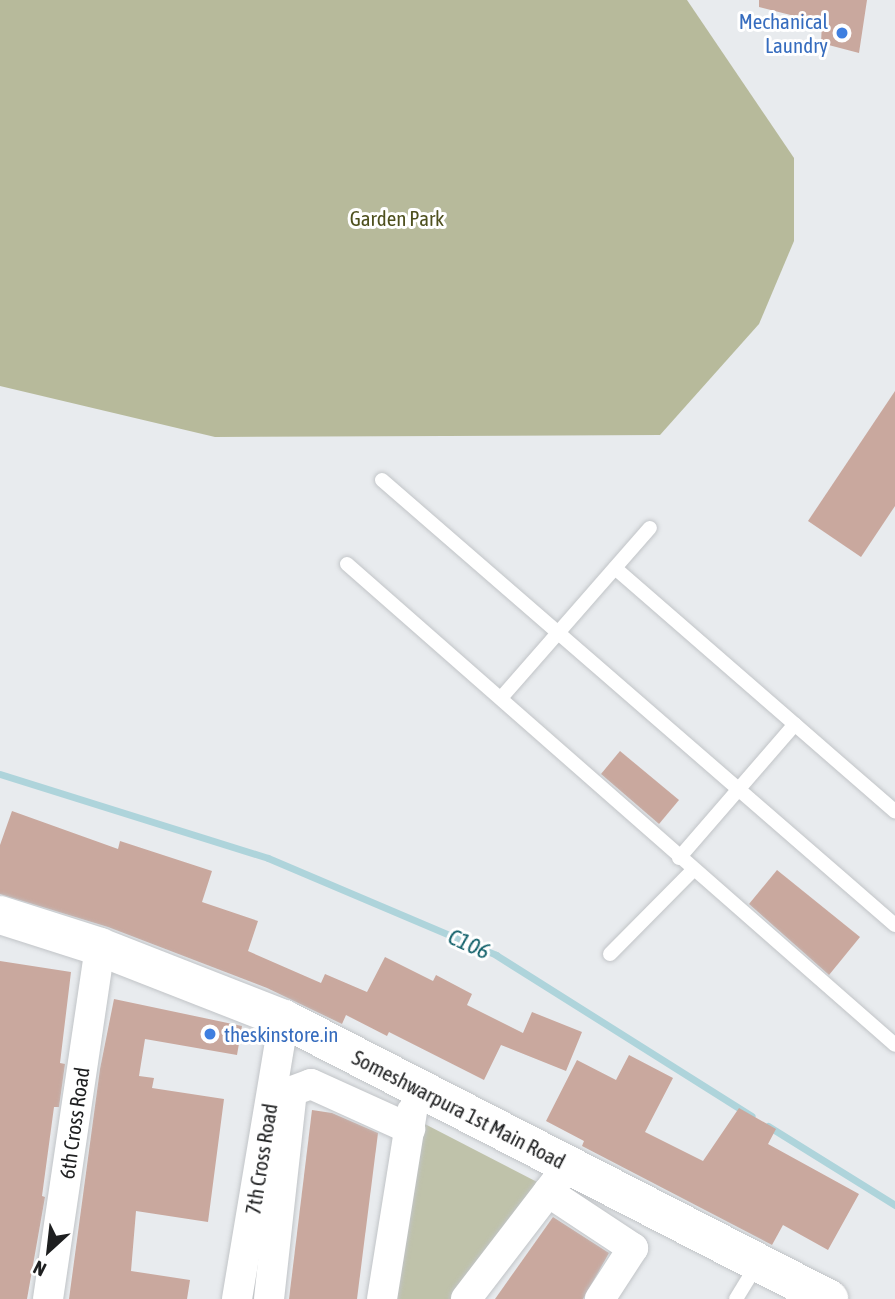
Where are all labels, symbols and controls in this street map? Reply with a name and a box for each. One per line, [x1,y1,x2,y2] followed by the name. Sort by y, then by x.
[739,8,828,58] place label: Mechanical Laundry
[834,25,850,41] marker: Mechanical Laundry
[350,205,444,231] park label: Garden Park
[444,923,494,965] water label: C106
[224,1021,338,1047] place label: theskinstore.in
[202,1026,218,1042] marker: theskinstore.in
[348,1044,570,1174] street label: Someshwarpura 1st Main Road
[54,1066,94,1180] street label: 6th Cross Road
[240,1102,282,1216] street label: 7th Cross Road
[14,1215,84,1285] north arrow
[29,1256,49,1281] text: N

